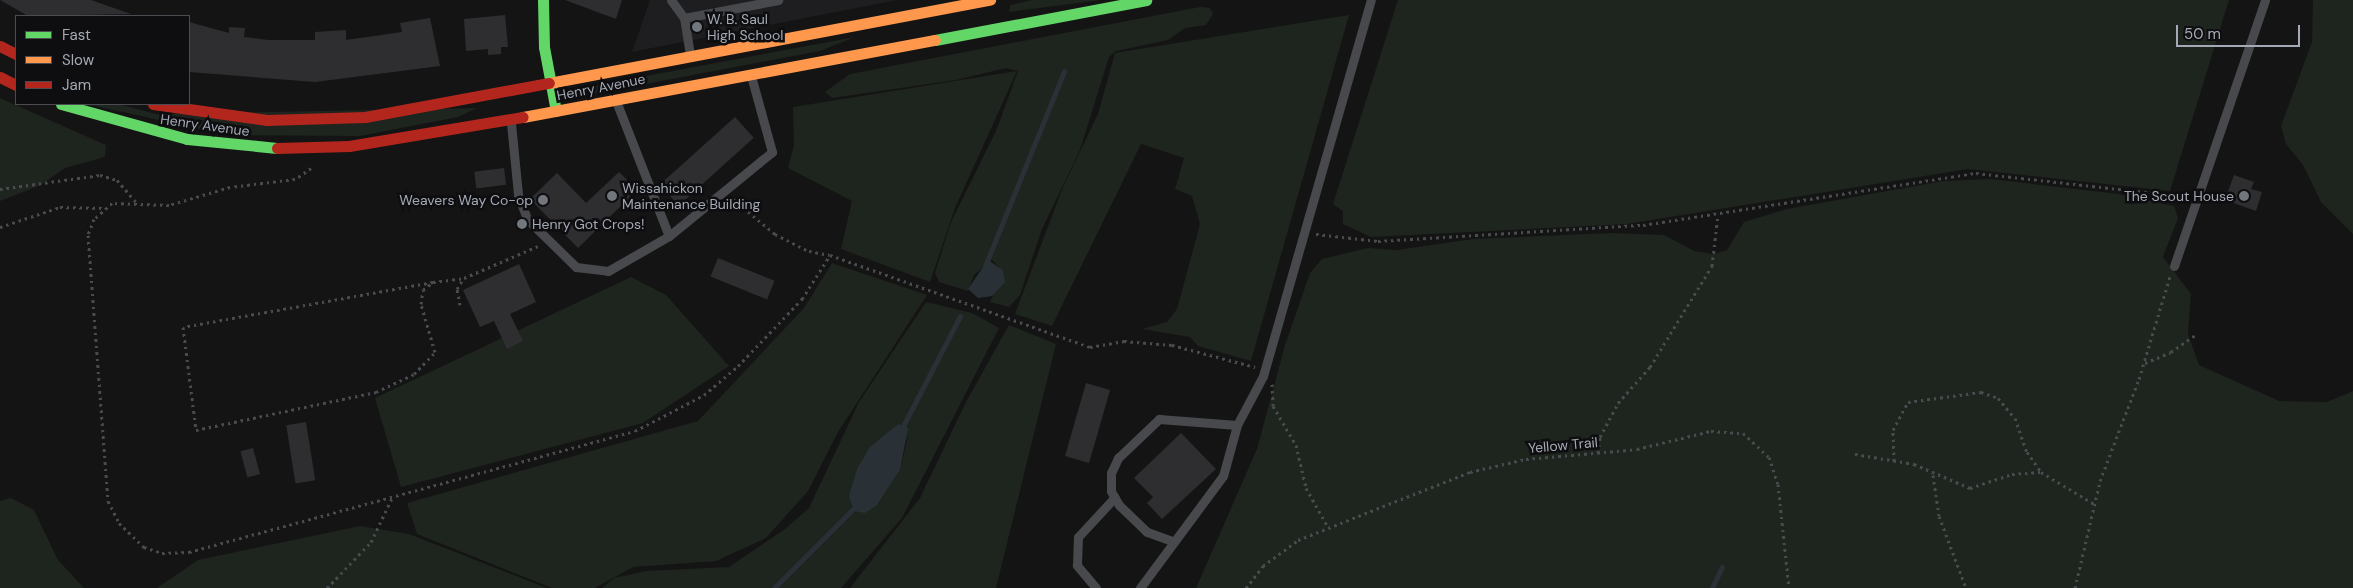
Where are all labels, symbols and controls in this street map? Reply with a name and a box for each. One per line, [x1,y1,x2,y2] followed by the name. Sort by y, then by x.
[707,11,783,44] place label: W. B. Saul High School
[15,15,190,105] legend
[2178,15,2302,47] scale bar
[691,21,703,33] marker: W. B. Saul High School
[2184,24,2221,44] text: 50 m
[62,25,91,45] text: Fast
[62,50,94,70] text: Slow
[555,70,647,104] street label: Henry Avenue
[62,75,91,95] text: Jam
[159,110,251,140] street label: Henry Avenue
[622,180,760,212] place label: Wissahickon Maintenance Building
[2124,188,2234,204] place label: The Scout House
[606,190,618,202] marker: Wissahickon Maintenance Building
[2238,190,2250,202] marker: The Scout House
[399,192,533,208] place label: Weavers Way Co-op
[537,194,549,206] marker: Weavers Way Co-op
[532,216,645,232] place label: Henry Got Crops!
[516,218,528,230] marker: Henry Got Crops!
[1527,434,1599,456] street label: Yellow Trail

